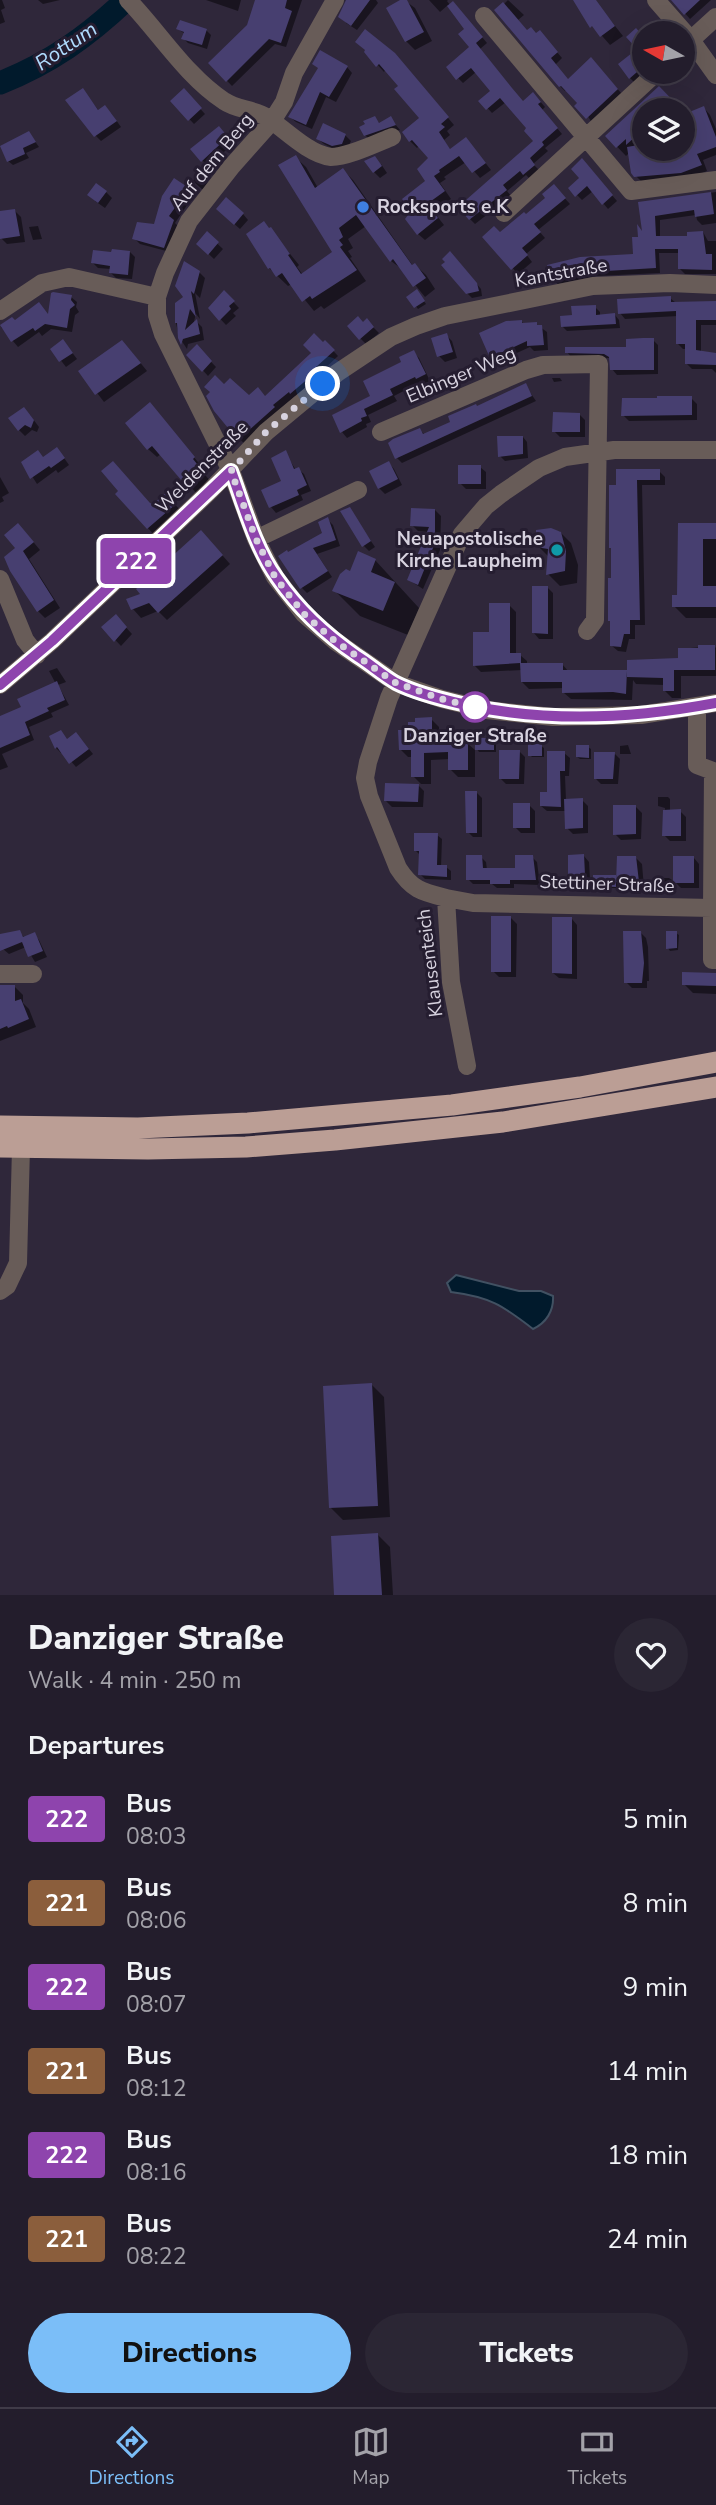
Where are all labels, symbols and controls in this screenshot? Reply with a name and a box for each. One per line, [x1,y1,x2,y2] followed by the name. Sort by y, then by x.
[29,15,103,77] water label: Rottum
[632,21,695,84] north arrow
[632,21,695,161] map controls
[632,98,695,161] button: layers
[165,108,259,216] street label: Auf dem Berg
[377,194,510,220] place label: Rocksports e.K
[355,199,371,215] marker: Rocksports e.K
[513,252,609,294] street label: Kantstraße
[402,340,520,410] street label: Elbinger Weg
[305,366,340,401] your location
[150,415,254,519] street label: Weldenstraße
[396,526,543,574] place label: Neuapostolische Kirche Laupheim
[96,538,176,584] line badge: 222
[549,542,565,558] marker: Neuapostolische Kirche Laupheim
[114,545,158,577] text: 222
[460,692,490,722] marker: Danziger Straße
[403,723,547,749] place label: Danziger Straße
[539,869,675,899] street label: Stettiner Straße
[410,907,450,1019] street label: Klausenteich
[28,1616,284,1661] text: Danziger Straße
[614,1618,688,1692] button: heart
[28,1665,241,1696] text: Walk · 4 min · 250 m
[28,1728,164,1763] text: Departures
[126,1786,172,1821] text: Bus
[623,1802,688,1837] text: 5 min
[45,1803,88,1835] text: 222
[126,1821,186,1852] text: 08:03
[126,1870,172,1905] text: Bus
[623,1886,688,1921] text: 8 min
[45,1887,88,1919] text: 221
[126,1905,186,1936] text: 08:06
[126,1954,172,1989] text: Bus
[623,1970,688,2005] text: 9 min
[45,1971,88,2003] text: 222
[126,1989,186,2020] text: 08:07
[126,2038,172,2073] text: Bus
[607,2054,688,2089] text: 14 min
[45,2055,88,2087] text: 221
[126,2073,186,2104] text: 08:12
[126,2122,172,2157] text: Bus
[607,2138,688,2173] text: 18 min
[45,2139,88,2171] text: 222
[126,2157,186,2188] text: 08:16
[126,2206,172,2241] text: Bus
[607,2222,688,2257] text: 24 min
[45,2223,88,2255] text: 221
[126,2241,186,2272] text: 08:22
[28,2313,351,2393] button: Directions
[365,2313,688,2393] button: Tickets
[89,2423,174,2491] tab: Directions
[352,2423,390,2491] tab: Map
[567,2423,627,2491] tab: Tickets

